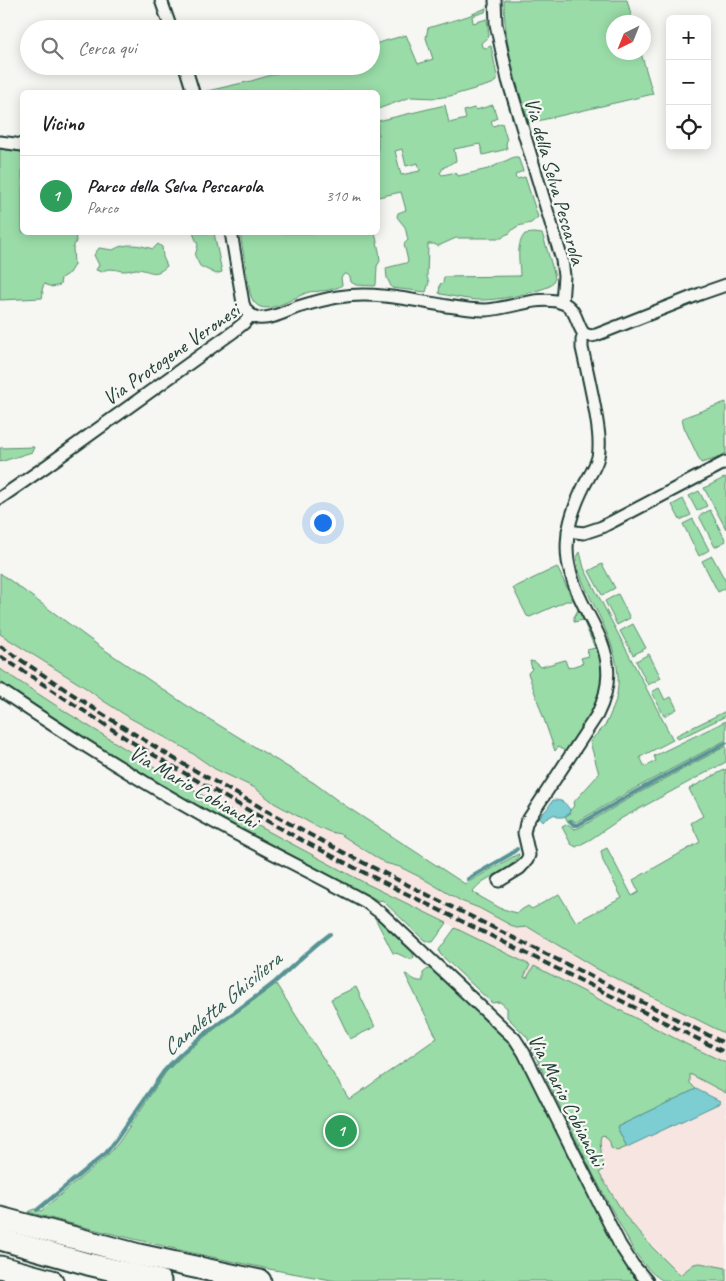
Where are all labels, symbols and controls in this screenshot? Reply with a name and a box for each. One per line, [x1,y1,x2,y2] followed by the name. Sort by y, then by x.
[606,15,651,60] north arrow
[666,15,711,150] map controls
[666,15,711,60] button: +
[20,20,380,75] search box
[38,34,66,62] icon: search
[78,36,137,60] text: Cerca qui
[666,60,711,105] button: −
[519,95,592,269] street label: Via della Selva Pescarola
[666,105,711,150] button: locate
[40,110,83,136] text: Vicino
[87,174,263,198] text: Parco della Selva Pescarola
[52,186,60,206] text: 1
[326,186,360,206] text: 310 m
[87,198,118,218] text: Parco
[98,295,247,411] street label: Via Protogene Veronesi
[310,510,336,536] your location
[125,740,266,836] street label: Via Mario Cobianchi
[156,944,289,1062] water label: Canaletta Ghisiliera
[523,1030,613,1173] street label: Via Mario Cobianchi
[325,1112,357,1150] pin: 1

